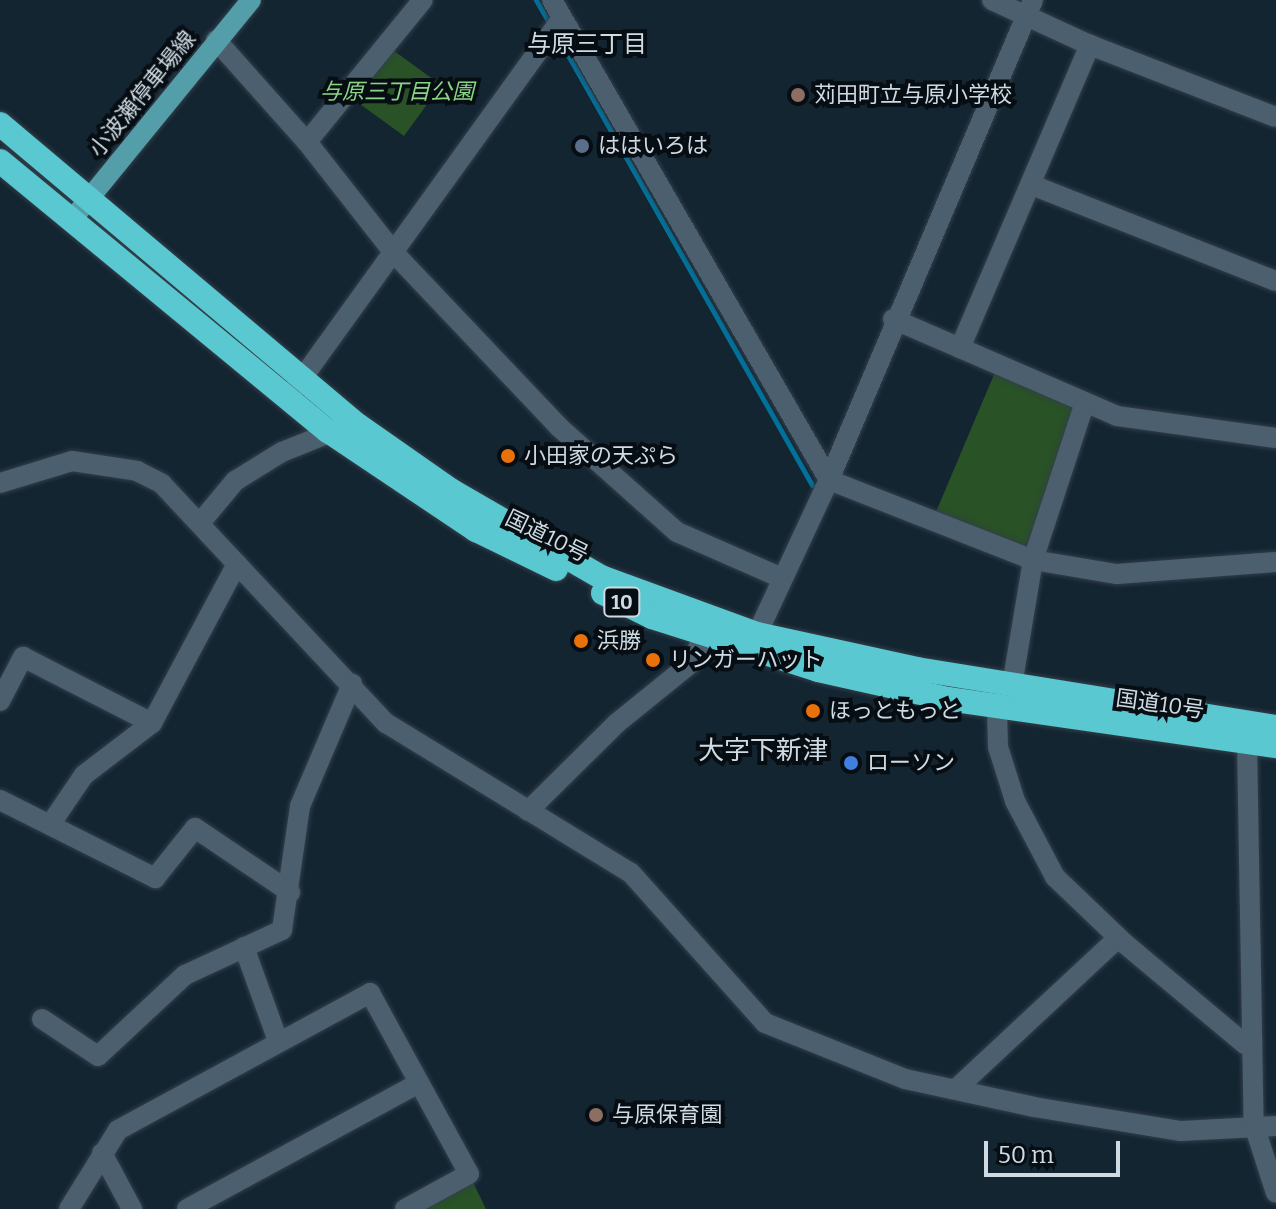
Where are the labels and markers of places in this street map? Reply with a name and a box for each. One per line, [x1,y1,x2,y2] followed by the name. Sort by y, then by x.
[814,82,1012,108] place label: 苅田町立与原小学校
[789,86,807,104] marker: 苅田町立与原小学校
[598,133,708,159] place label: ははいろは
[573,137,591,155] marker: ははいろは
[524,443,678,469] place label: 小田家の天ぷら
[499,447,517,465] marker: 小田家の天ぷら
[597,628,641,654] place label: 浜勝
[572,632,590,650] marker: 浜勝
[669,647,823,673] place label: リンガーハット
[644,651,662,669] marker: リンガーハット
[829,698,961,724] place label: ほっともっと
[804,702,822,720] marker: ほっともっと
[867,750,955,776] place label: ローソン
[842,754,860,772] marker: ローソン
[612,1102,722,1128] place label: 与原保育園
[587,1106,605,1124] marker: 与原保育園

